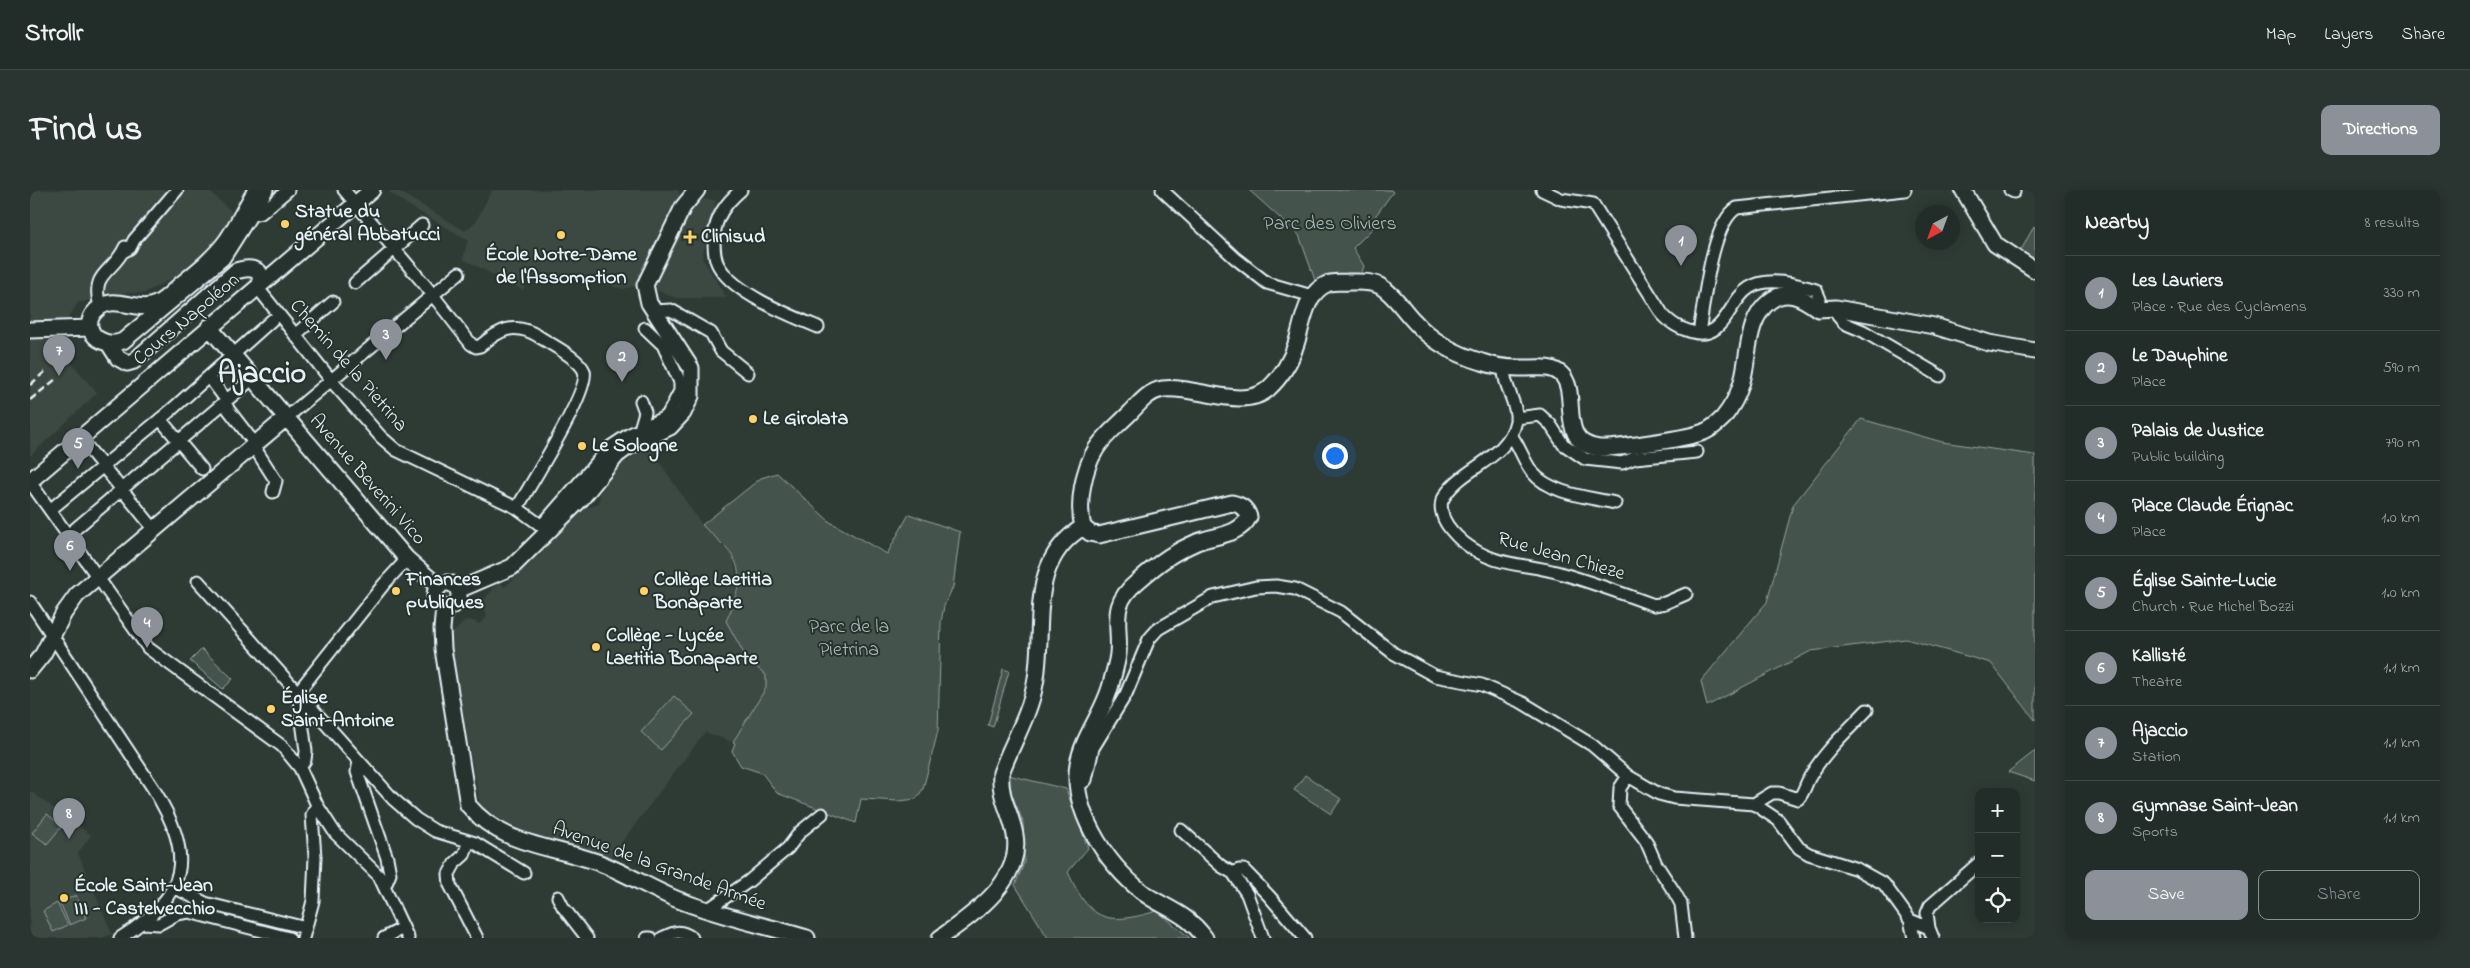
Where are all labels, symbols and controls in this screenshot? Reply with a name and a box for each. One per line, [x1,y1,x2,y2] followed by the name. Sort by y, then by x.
[25,17,83,52] text: Strollr
[2266,22,2296,48] text: Map
[2324,22,2374,48] text: Layers
[2402,22,2445,48] text: Share
[30,105,142,156] text: Find us
[2321,105,2440,155] button: Directions
[294,198,441,251] place label: Statue du général Abbatucci
[1915,205,1960,250] north arrow
[2085,208,2149,238] text: Nearby
[1263,210,1397,239] park label: Parc des Oliviers
[2364,211,2420,235] text: 8 results
[279,218,291,230] marker: Statue du général Abbatucci
[701,223,766,252] place label: Clinisud
[1665,225,1697,266] pin: 1
[555,229,567,241] marker: École Notre-Dame de l'Assomption
[683,230,697,244] marker: Clinisud
[485,241,638,293] place label: École Notre-Dame de l'Assomption
[127,266,247,373] street label: Cours Napoléon
[2132,268,2223,295] text: Les Lauriers
[2098,281,2104,305] text: 1
[2383,281,2420,305] text: 330 m
[282,293,414,439] street label: Chemin de la Pietrina
[2132,295,2307,319] text: Place · Rue des Cyclamens
[370,319,402,360] pin: 3
[43,335,75,376] pin: 7
[606,341,638,382] pin: 2
[2132,343,2227,370] text: Le Dauphine
[218,353,306,397] district label: Ajaccio
[2097,356,2105,380] text: 2
[2383,356,2420,380] text: 590 m
[2132,370,2166,394] text: Place
[763,405,848,434] place label: Le Girolata
[302,408,432,552] street label: Avenue Beverini Vico
[747,413,759,425] marker: Le Girolata
[2132,418,2264,445] text: Palais de Justice
[62,428,94,469] pin: 5
[2098,431,2104,455] text: 3
[2385,431,2420,455] text: 790 m
[592,432,679,462] place label: Le Sologne
[576,440,588,452] marker: Le Sologne
[1322,443,1348,469] your location
[2132,445,2224,469] text: Public building
[2132,493,2293,520] text: Place Claude Érignac
[2098,506,2104,530] text: 4
[2381,506,2420,530] text: 1.0 km
[2132,520,2166,544] text: Place
[1494,525,1628,589] street label: Rue Jean Chieze
[54,530,86,571] pin: 6
[405,566,484,618] place label: Finances publiques
[653,566,772,618] place label: Collège Laetitia Bonaparte
[2132,568,2276,595] text: Église Sainte-Lucie
[2096,581,2106,605] text: 5
[2381,581,2420,605] text: 1.0 km
[390,585,402,597] marker: Finances publiques
[638,585,650,597] marker: Collège Laetitia Bonaparte
[2132,595,2294,619] text: Church · Rue Michel Bozzi
[131,607,163,648] pin: 4
[809,613,889,665] park label: Parc de la Pietrina
[606,622,759,674] place label: Collège - Lycée Laetitia Bonaparte
[590,641,602,653] marker: Collège - Lycée Laetitia Bonaparte
[2132,643,2186,670] text: Kallisté
[2097,656,2105,680] text: 6
[2383,656,2420,680] text: 1.1 km
[2132,670,2182,694] text: Theatre
[281,684,395,736] place label: Église Saint-Antoine
[265,703,277,715] marker: Église Saint-Antoine
[2132,718,2188,745] text: Ajaccio
[2098,731,2104,755] text: 7
[2383,731,2420,755] text: 1.1 km
[2132,745,2181,769] text: Station
[1975,788,2020,923] map controls
[1975,788,2020,833] button: +
[2132,793,2298,820] text: Gymnase Saint-Jean
[53,798,85,839] pin: 8
[2098,806,2104,830] text: 8
[2383,806,2420,830] text: 1.1 km
[548,815,770,919] street label: Avenue de la Grande Armée
[2132,820,2178,844] text: Sports
[1975,833,2020,878] button: −
[2085,870,2248,920] button: Save
[2258,870,2420,920] button: Share
[74,872,215,924] place label: École Saint-Jean III - Castelvecchio
[1975,878,2020,923] button: locate
[58,892,70,904] marker: École Saint-Jean III - Castelvecchio

